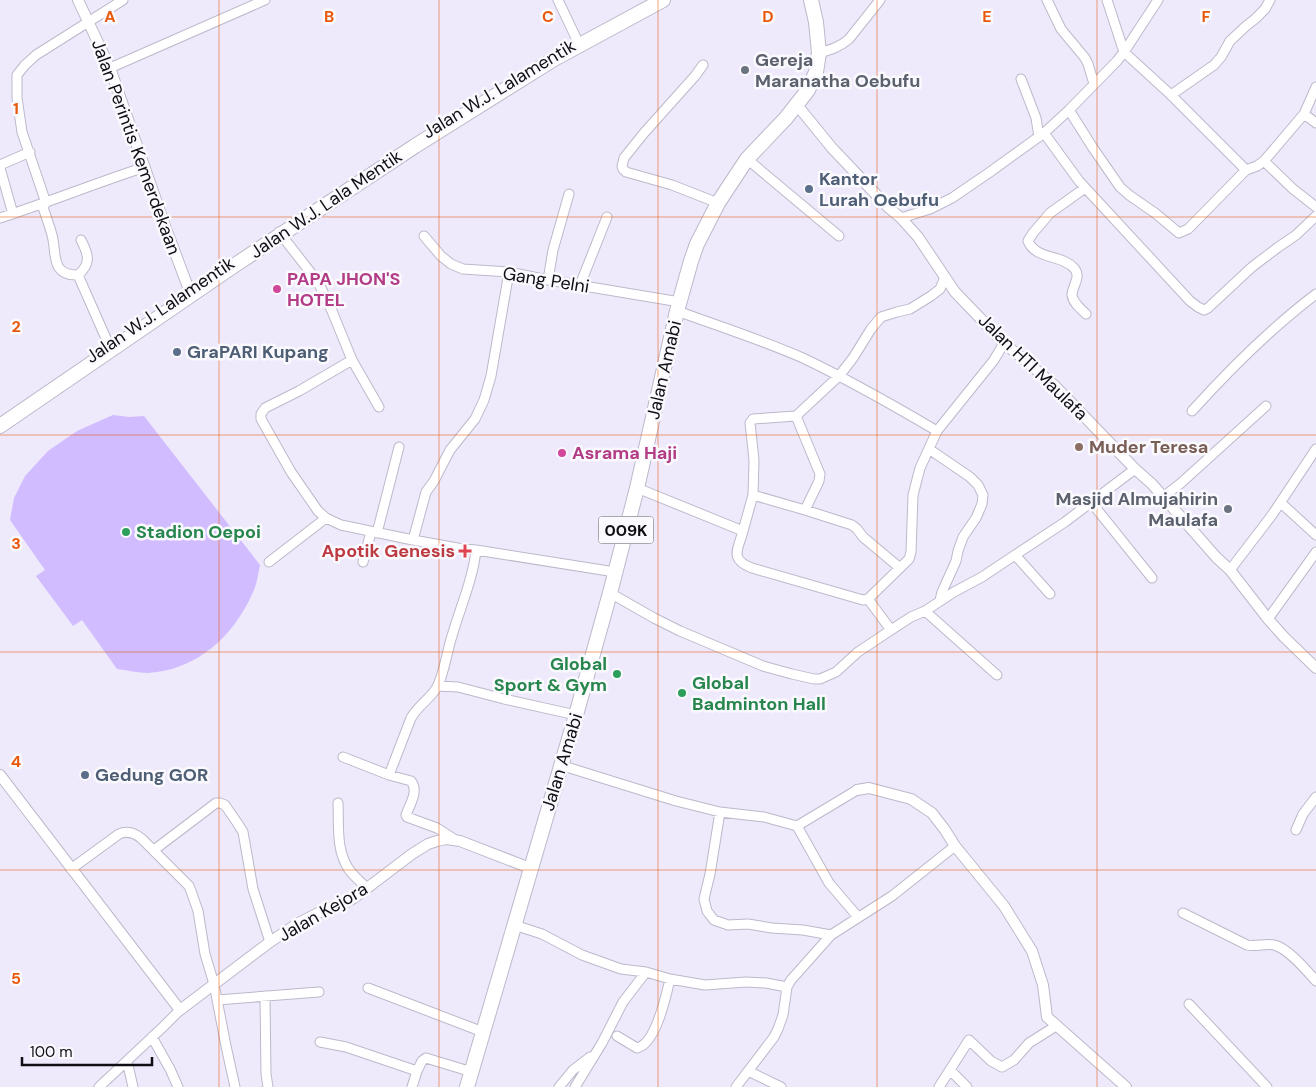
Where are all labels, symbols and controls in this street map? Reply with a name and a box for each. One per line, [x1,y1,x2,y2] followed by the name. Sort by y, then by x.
[104,6,116,27] text: A
[324,6,334,27] text: B
[542,6,554,27] text: C
[762,6,774,27] text: D
[982,6,992,27] text: E
[1202,6,1211,27] text: F
[418,34,580,144] street label: Jalan W.J. Lalamentik
[86,36,186,258] street label: Jalan Perintis Kemerdekaan
[755,48,920,93] place label: Gereja Maranatha Oebufu
[739,64,751,76] marker: Gereja Maranatha Oebufu
[13,98,19,119] text: 1
[245,144,407,264] street label: Jalan W.J. Lala Mentik
[819,167,939,212] place label: Kantor Lurah Oebufu
[803,183,815,195] marker: Kantor Lurah Oebufu
[81,251,239,369] street label: Jalan W.J. Lalamentik
[501,261,591,299] street label: Gang Pelni
[287,267,401,312] place label: PAPA JHON'S HOTEL
[271,283,283,295] marker: PAPA JHON'S HOTEL
[973,308,1093,426] street label: Jalan HTI Maulafa
[11,316,21,337] text: 2
[641,318,687,422] street label: Jalan Amabi
[187,340,329,364] place label: GraPARI Kupang
[171,346,183,358] marker: GraPARI Kupang
[1089,435,1208,459] place label: Muder Teresa
[572,441,677,465] place label: Asrama Haji
[1073,441,1085,453] marker: Muder Teresa
[556,447,568,459] marker: Asrama Haji
[1056,487,1218,532] place label: Masjid Almujahirin Maulafa
[1222,503,1234,515] marker: Masjid Almujahirin Maulafa
[598,516,654,544] road number: 009K
[136,520,261,544] place label: Stadion Oepoi
[120,526,132,538] marker: Stadion Oepoi
[11,533,21,554] text: 3
[322,539,455,563] place label: Apotik Genesis
[459,545,471,557] marker: Apotik Genesis
[494,652,607,697] place label: Global Sport & Gym
[611,668,623,680] marker: Global Sport & Gym
[692,671,826,716] place label: Global Badminton Hall
[676,687,688,699] marker: Global Badminton Hall
[536,710,588,814] street label: Jalan Amabi
[11,751,21,772] text: 4
[95,763,208,787] place label: Gedung GOR
[79,769,91,781] marker: Gedung GOR
[274,877,372,947] street label: Jalan Kejora
[11,968,21,989] text: 5
[22,1034,152,1066] scale bar
[30,1042,73,1062] text: 100 m

